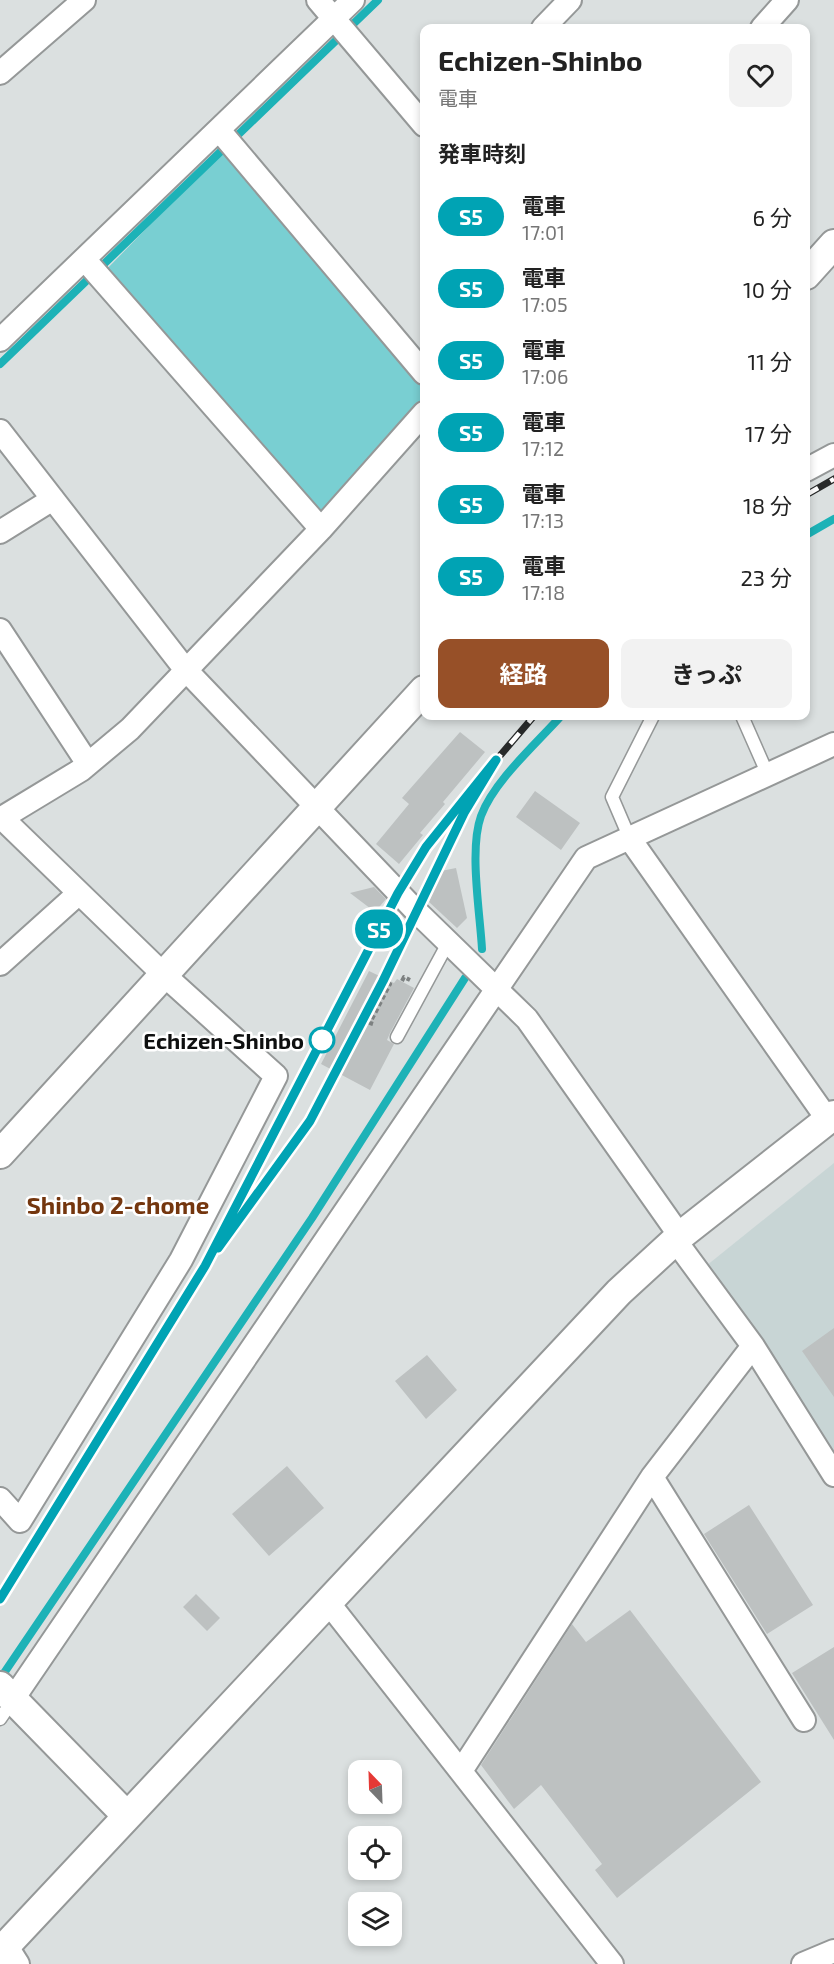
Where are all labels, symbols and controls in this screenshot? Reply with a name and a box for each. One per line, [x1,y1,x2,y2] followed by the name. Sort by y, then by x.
[438,43,643,77] text: Echizen-Shinbo
[729,44,792,107] button: heart
[438,86,478,110] text: 電車
[438,140,526,166] text: 発車時刻
[522,192,566,218] text: 電車
[459,204,483,229] text: S5
[753,204,792,230] text: 6 分
[522,220,565,244] text: 17:01
[522,264,566,290] text: 電車
[459,276,483,301] text: S5
[743,276,792,302] text: 10 分
[522,292,568,316] text: 17:05
[522,336,566,362] text: 電車
[459,348,483,373] text: S5
[748,348,792,374] text: 11 分
[522,364,568,388] text: 17:06
[522,408,566,434] text: 電車
[459,420,483,445] text: S5
[745,420,792,446] text: 17 分
[522,436,564,460] text: 17:12
[522,480,566,506] text: 電車
[459,492,483,517] text: S5
[743,492,792,518] text: 18 分
[522,508,564,532] text: 17:13
[522,552,566,578] text: 電車
[459,564,483,589] text: S5
[740,564,792,590] text: 23 分
[522,580,565,604] text: 17:18
[438,639,609,708] button: 経路
[621,639,792,708] button: きっぷ
[352,910,406,948] line badge: S5
[367,917,391,942] text: S5
[143,1027,304,1053] place label: Echizen-Shinbo
[309,1027,335,1053] marker: Echizen-Shinbo
[27,1190,209,1219] district label: Shinbo 2-chome
[348,1760,402,1814] north arrow
[348,1760,402,1946] map controls
[348,1826,402,1880] button: locate
[348,1892,402,1946] button: layers

